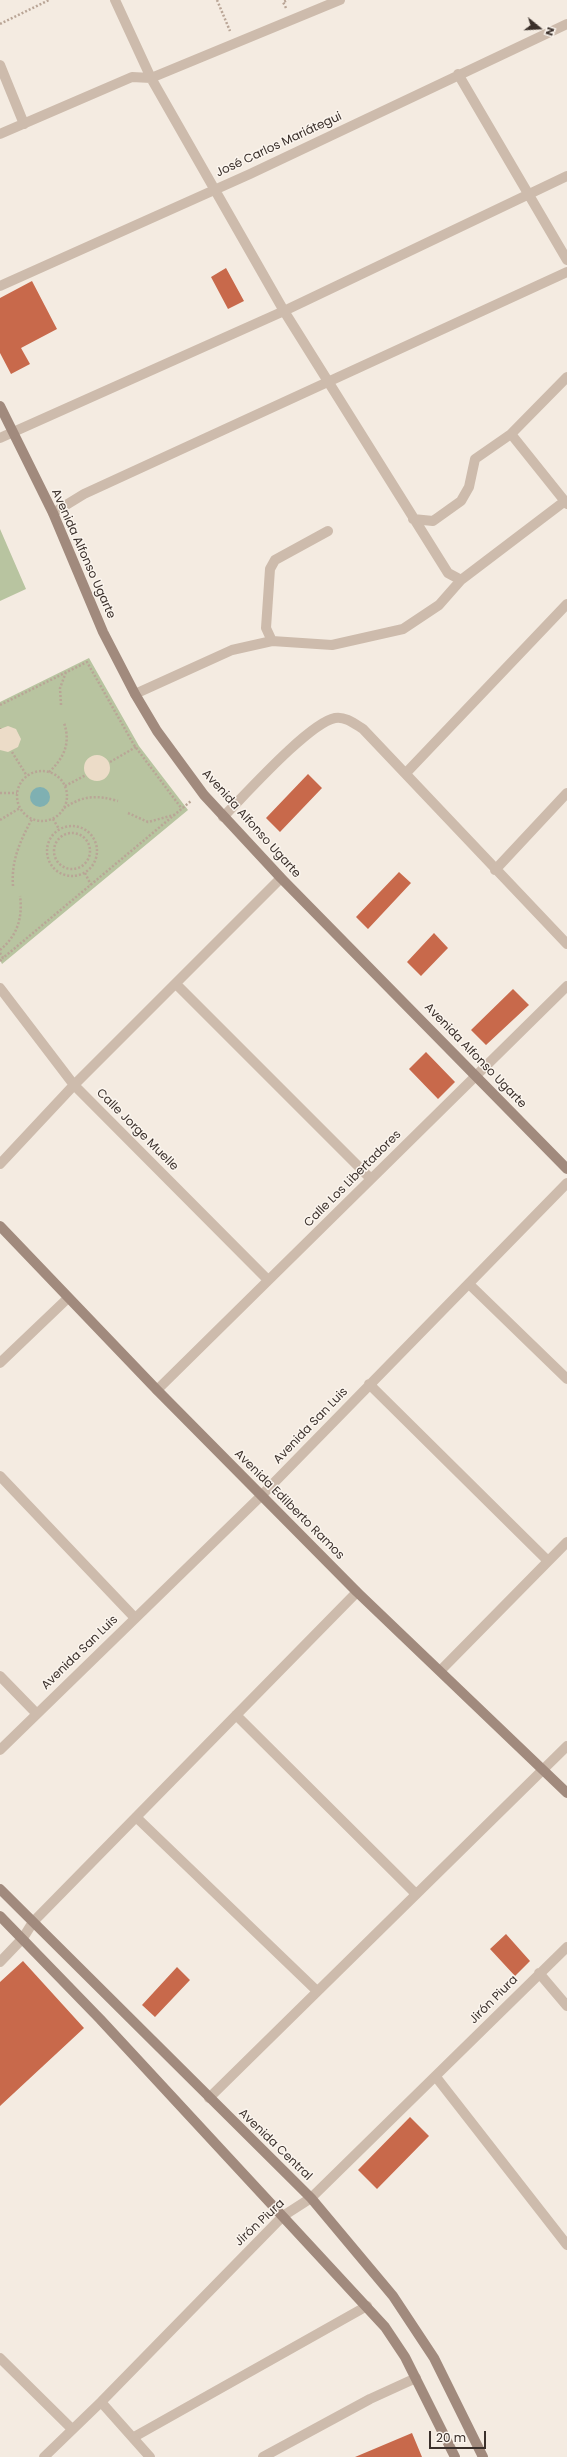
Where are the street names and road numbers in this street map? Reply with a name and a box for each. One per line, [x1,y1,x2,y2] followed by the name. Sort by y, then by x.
[214,109,344,181] street label: José Carlos Mariátegui
[48,487,118,621] street label: Avenida Alfonso Ugarte
[199,767,303,881] street label: Avenida Alfonso Ugarte
[421,1000,529,1112] street label: Avenida Alfonso Ugarte
[93,1086,181,1174] street label: Calle Jorge Muelle
[302,1128,404,1230] street label: Calle Los Libertadores
[271,1385,351,1467] street label: Avenida San Luis
[231,1447,347,1563] street label: Avenida Edilberto Ramos
[39,1613,121,1693] street label: Avenida San Luis
[467,1973,521,2027] street label: Jirón Piura
[235,2106,315,2184] street label: Avenida Central
[232,2196,288,2250] street label: Jirón Piura

